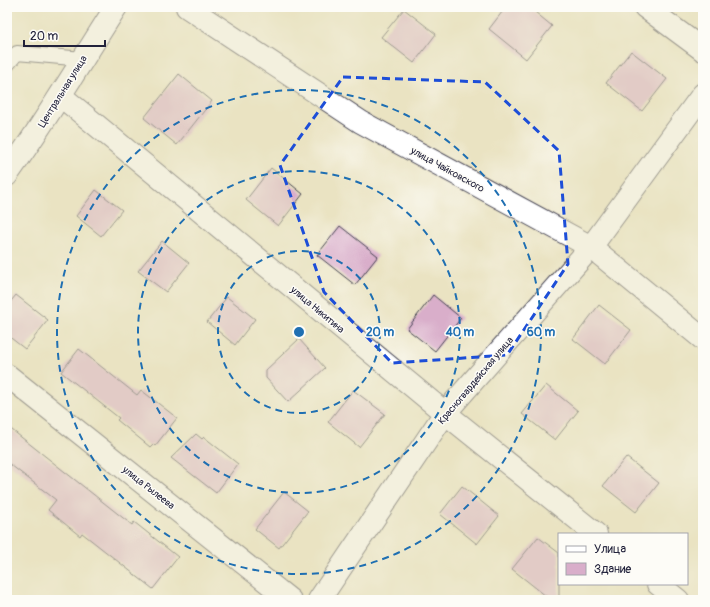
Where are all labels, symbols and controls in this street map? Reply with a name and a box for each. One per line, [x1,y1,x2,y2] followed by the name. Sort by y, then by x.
[24,22,105,48] scale bar
[30,29,59,44] text: 20 m
[36,53,90,130] street label: Центральная улица
[408,144,487,195] street label: улица Чайковского
[287,283,347,336] street label: улица Никитина
[292,325,306,339] centre of rings
[366,325,394,340] text: 20 m
[445,325,475,340] text: 40 m
[527,325,556,340] text: 60 m
[436,334,516,427] street label: Красногвардейская улица
[119,463,177,512] street label: улица Рылеева
[558,533,688,585] legend
[594,542,626,557] text: Улица
[594,562,631,577] text: Здание

